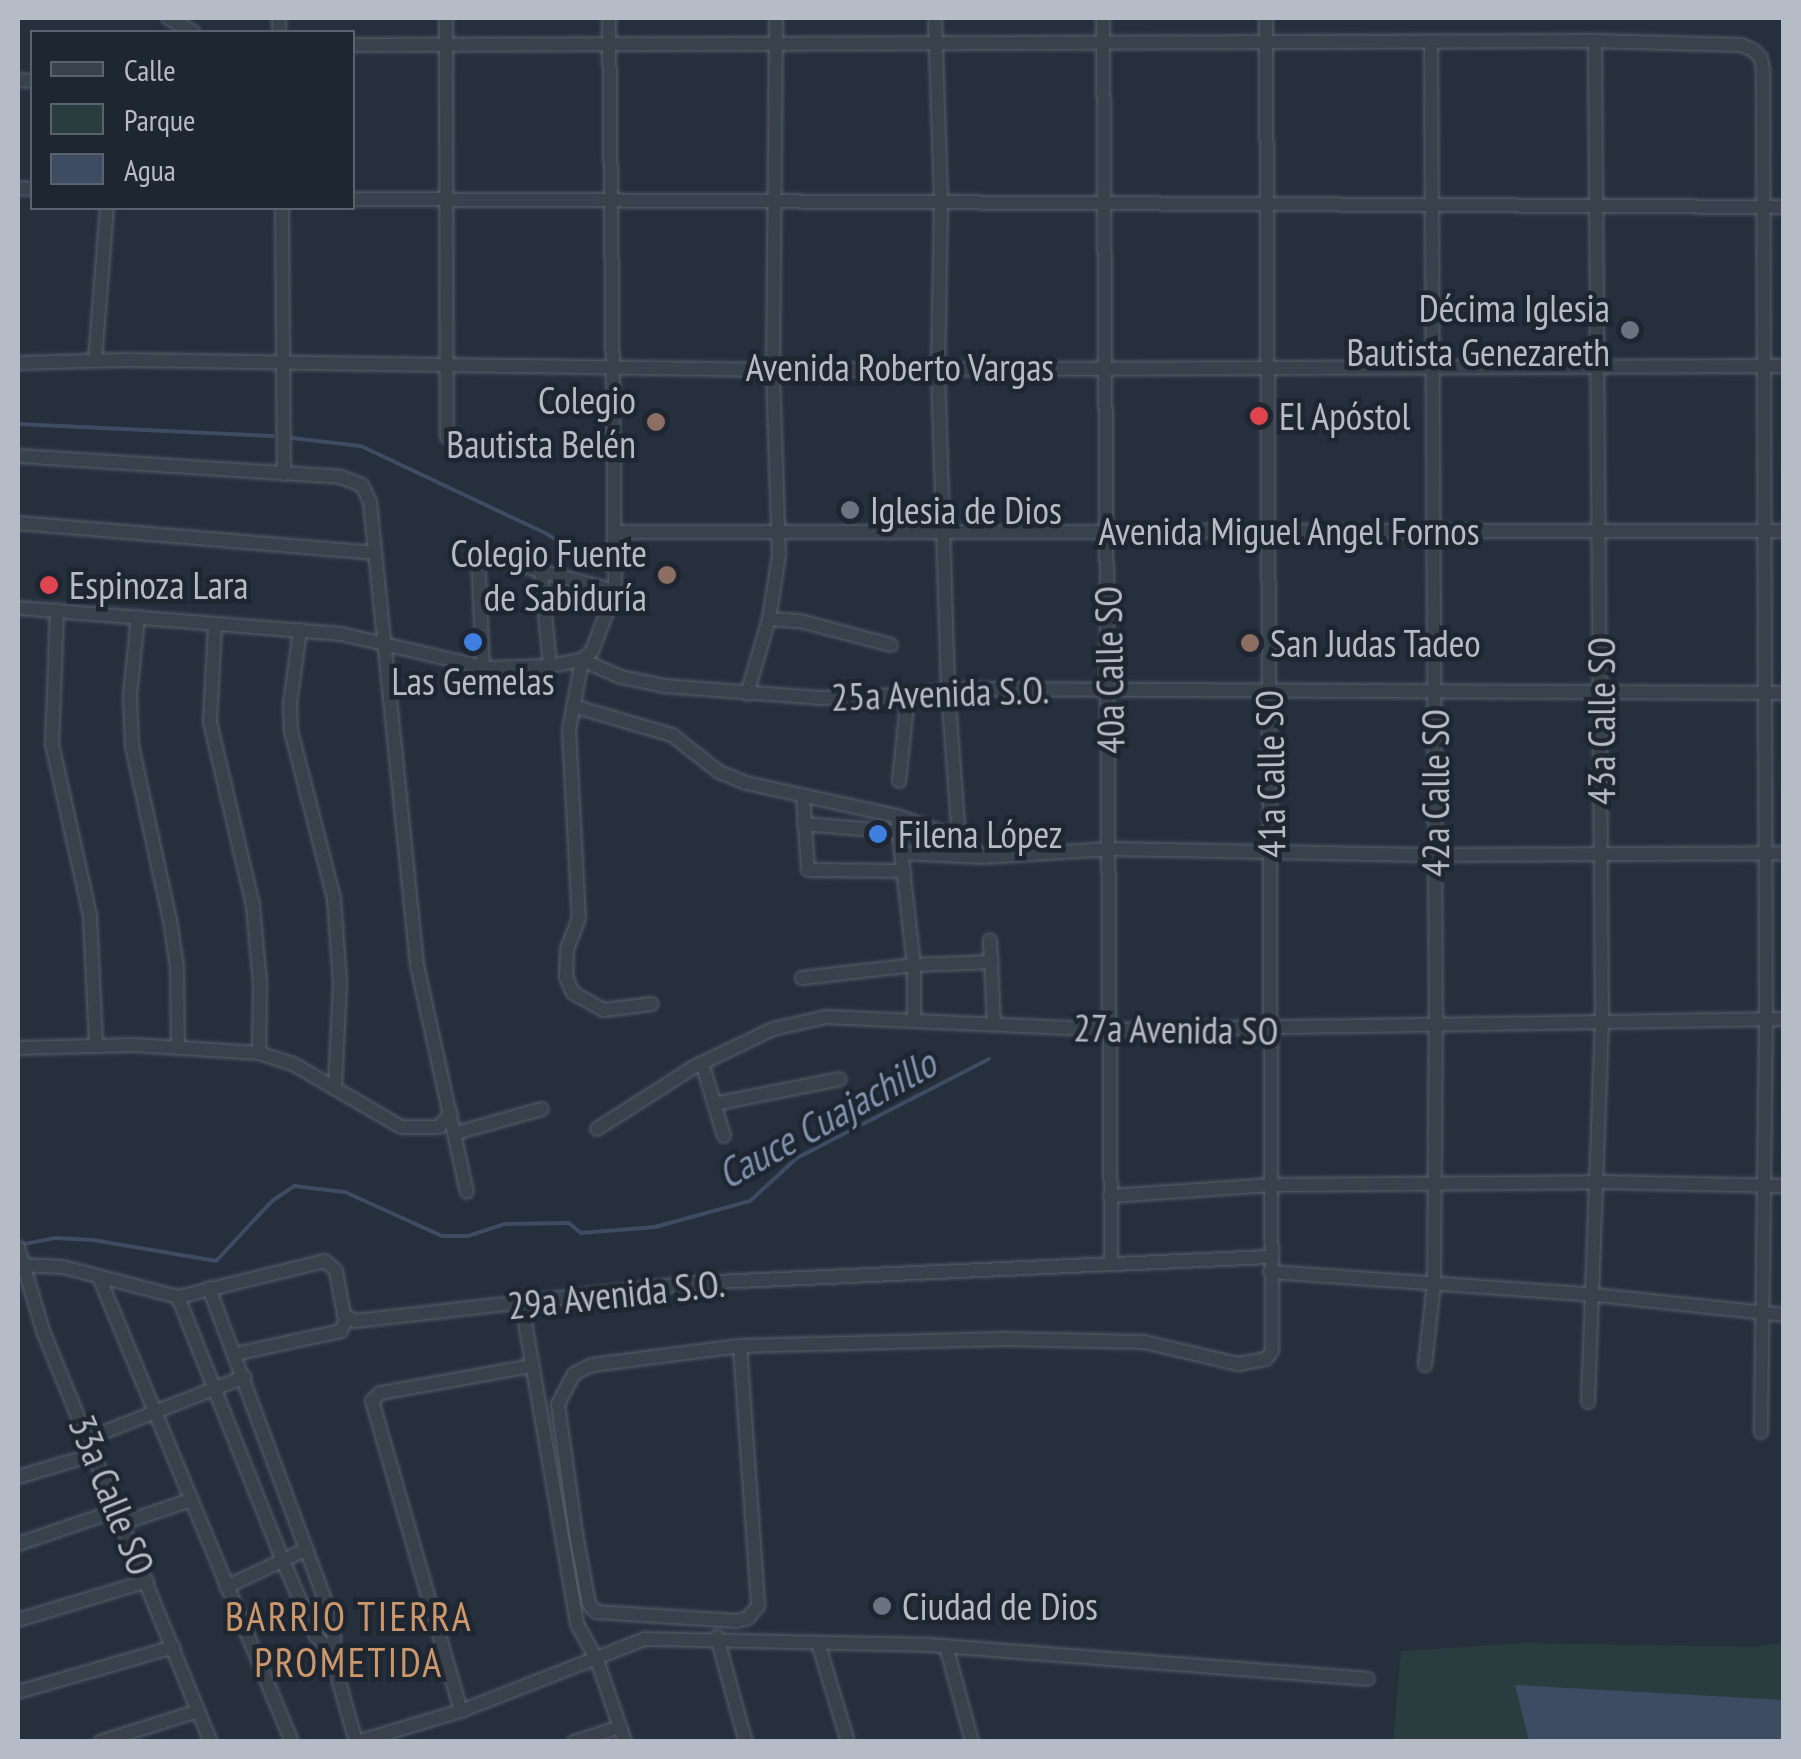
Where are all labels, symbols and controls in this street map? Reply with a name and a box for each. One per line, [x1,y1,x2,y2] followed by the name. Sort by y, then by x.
[30,30,355,210] legend
[124,50,176,89] text: Calle
[124,100,195,139] text: Parque
[124,150,176,189] text: Agua
[1347,285,1610,374] place label: Décima Iglesia Bautista Genezareth
[1619,319,1641,341] marker: Décima Iglesia Bautista Genezareth
[745,344,1055,390] street label: Avenida Roberto Vargas
[446,377,636,466] place label: Colegio Bautista Belén
[1279,393,1411,439] place label: El Apóstol
[1248,405,1270,427] marker: El Apóstol
[645,411,667,433] marker: Colegio Bautista Belén
[870,487,1062,533] place label: Iglesia de Dios
[839,499,861,521] marker: Iglesia de Dios
[1098,508,1480,554] street label: Avenida Miguel Angel Fornos
[450,530,647,620] place label: Colegio Fuente de Sabiduría
[69,562,249,608] place label: Espinoza Lara
[656,564,678,586] marker: Colegio Fuente de Sabiduría
[38,574,60,596] marker: Espinoza Lara
[1085,586,1133,754] street label: 40a Calle SO
[1270,620,1482,666] place label: San Judas Tadeo
[462,631,484,653] marker: Las Gemelas
[1239,632,1261,654] marker: San Judas Tadeo
[1578,637,1624,805] street label: 43a Calle SO
[391,658,555,704] place label: Las Gemelas
[830,666,1050,720] street label: 25a Avenida S.O.
[1246,690,1294,858] street label: 41a Calle SO
[1412,709,1458,877] street label: 42a Calle SO
[898,811,1063,857] place label: Filena López
[867,823,889,845] marker: Filena López
[1073,1004,1279,1054] street label: 27a Avenida SO
[709,1038,943,1198] water label: Cauce Cuajachillo
[505,1260,727,1328] street label: 29a Avenida S.O.
[59,1409,165,1581] street label: 33a Calle SO
[902,1583,1098,1629] place label: Ciudad de Dios
[224,1592,474,1686] district label: BARRIO TIERRA PROMETIDA
[871,1595,893,1617] marker: Ciudad de Dios

